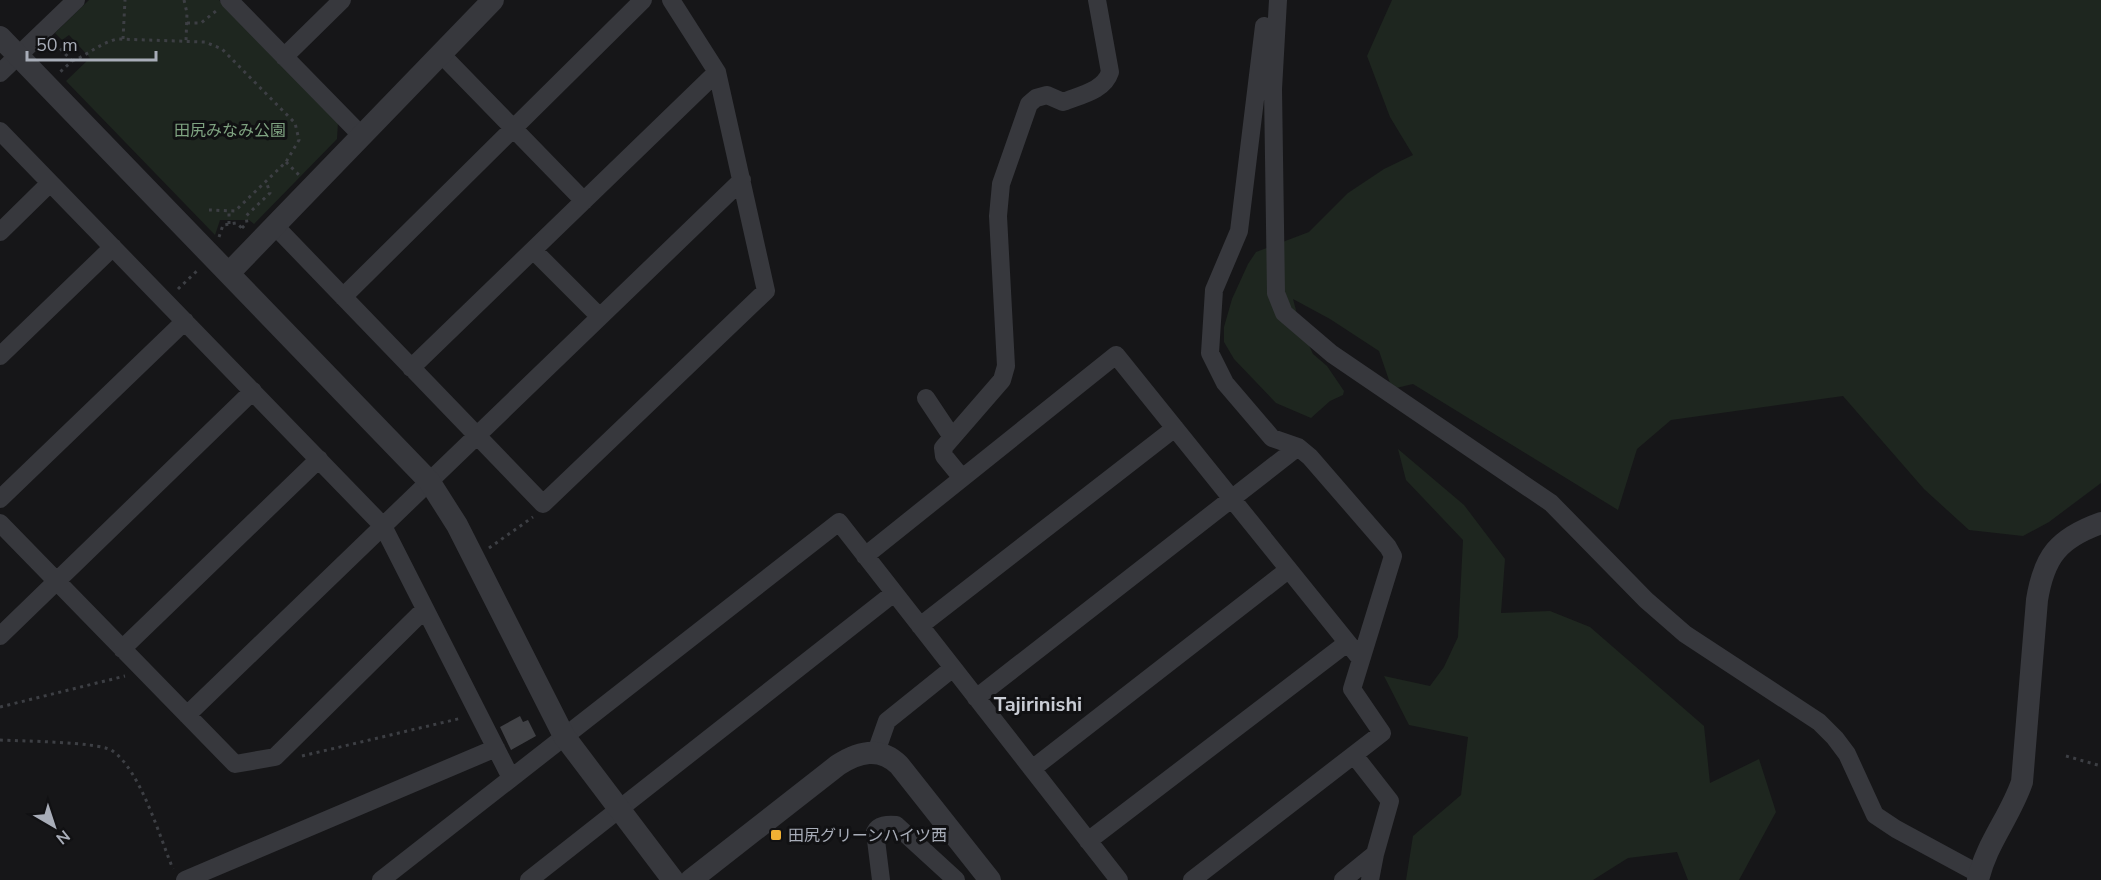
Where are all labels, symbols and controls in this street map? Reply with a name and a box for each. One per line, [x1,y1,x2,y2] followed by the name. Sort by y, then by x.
[27,24,156,62] scale bar
[36,33,78,57] text: 50 m
[174,120,286,142] park label: 田尻みなみ公園
[994,691,1082,718] district label: Tajirinishi
[24,796,84,856] north arrow
[51,825,74,849] text: N
[788,825,947,847] place label: 田尻グリーンハイツ西
[769,828,783,842] marker: 田尻グリーンハイツ西

